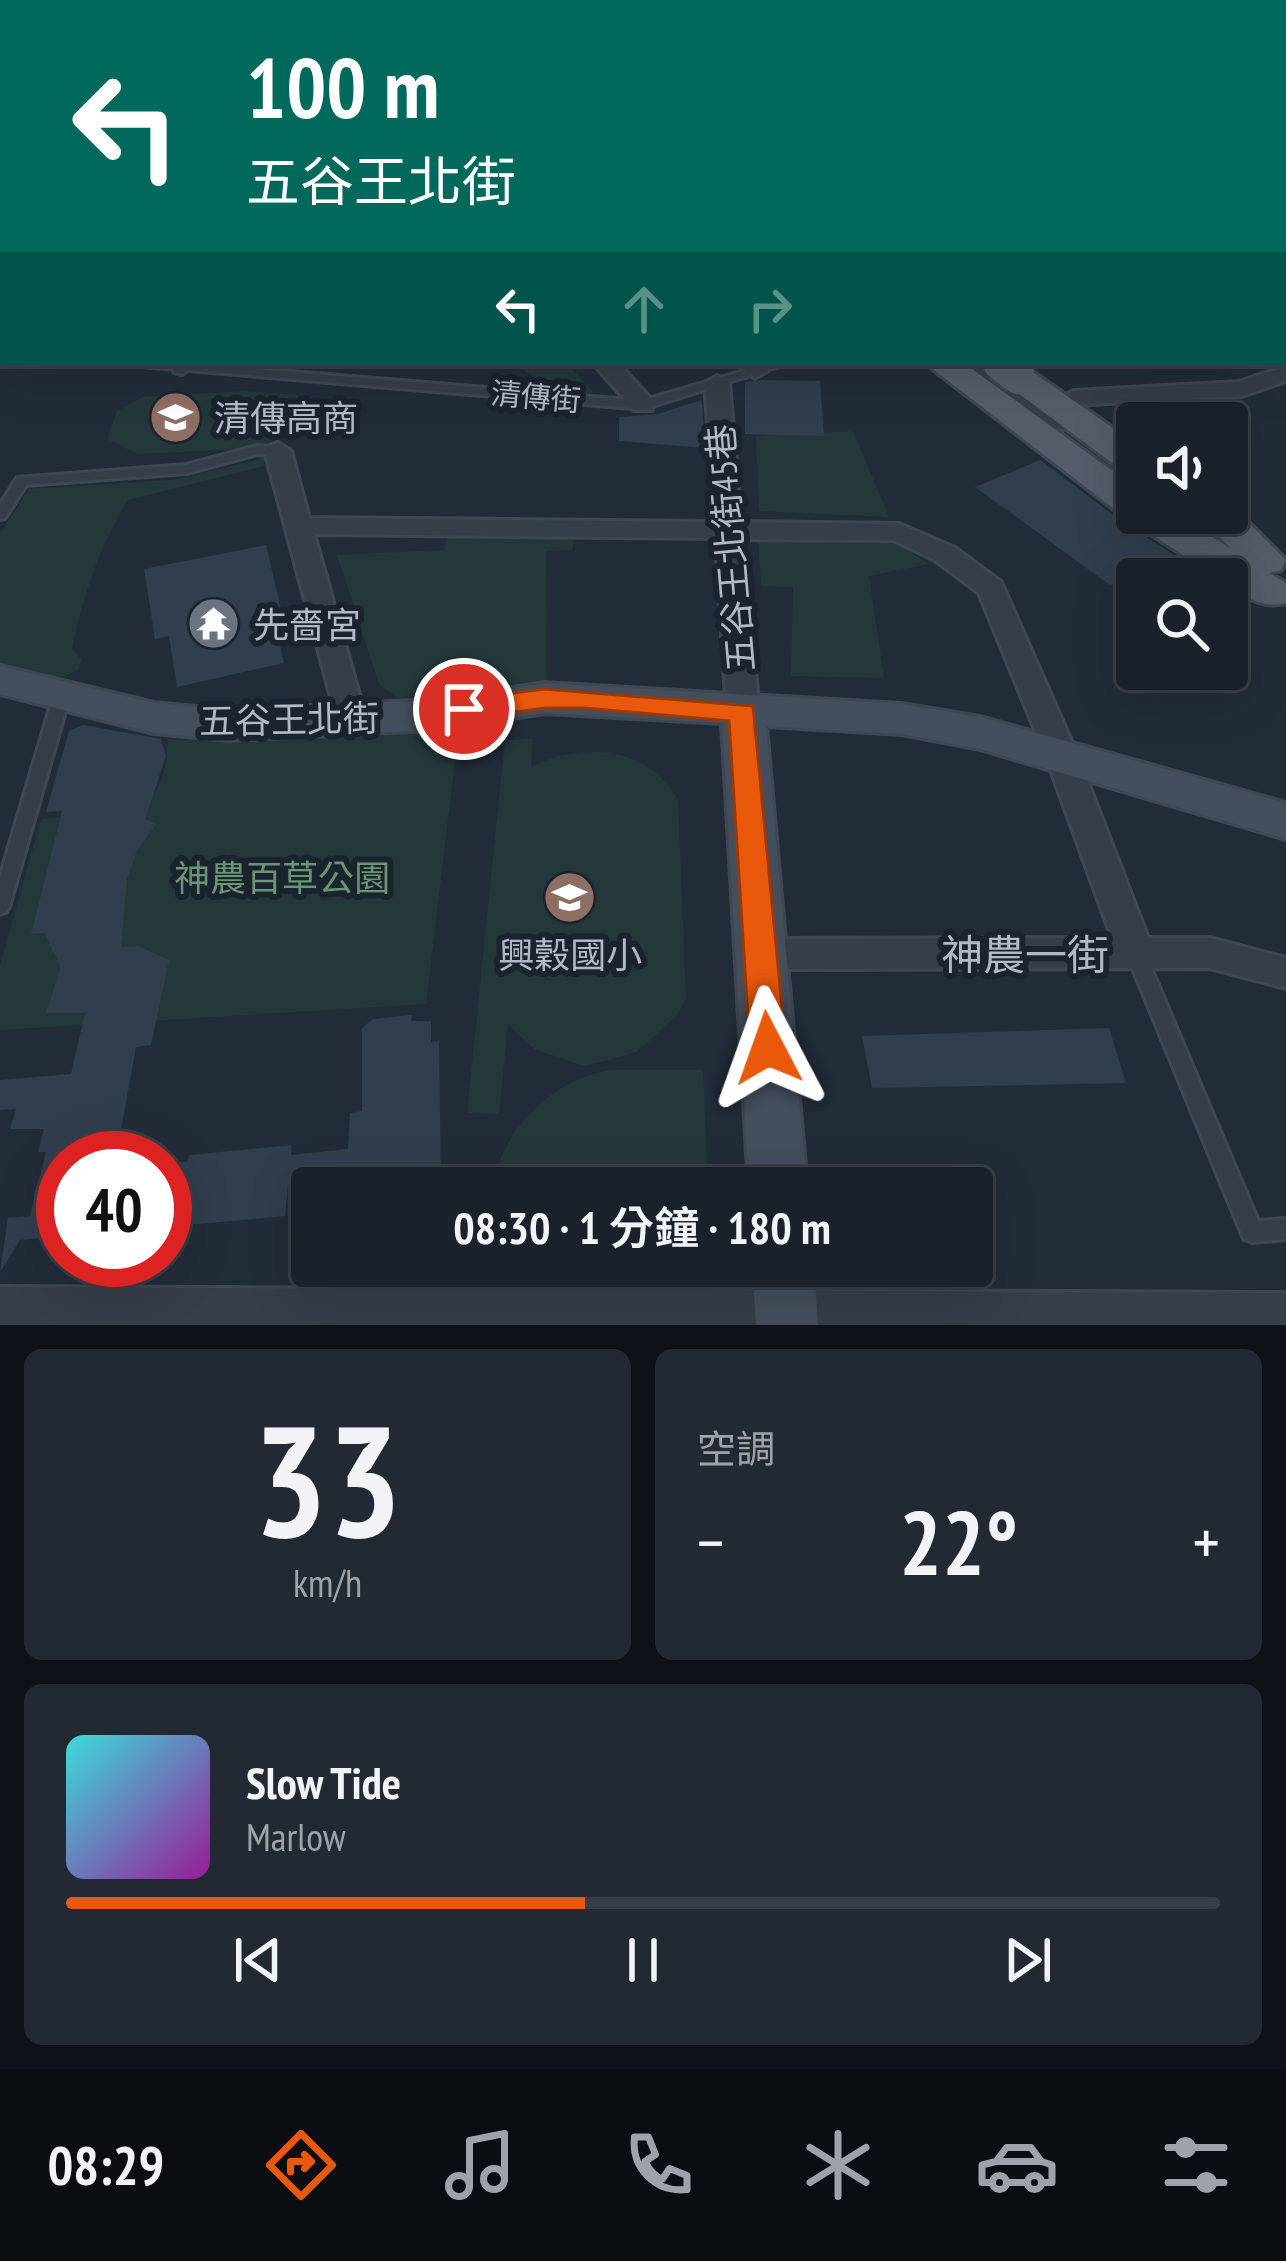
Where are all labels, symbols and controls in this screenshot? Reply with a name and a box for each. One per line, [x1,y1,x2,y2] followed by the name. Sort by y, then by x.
[246,32,439,141] text: 100 m
[48,48,204,204] icon: left
[246,146,516,216] text: 五谷王北街
[485,276,551,342] icon: left
[611,276,677,342] icon: ahead
[737,276,803,342] icon: right
[489,373,583,419] street label: 清傳街
[147,389,203,445] school or university icon: 清傳高商
[214,394,358,441] place label: 清傳高商
[1116,402,1248,690] map controls
[1116,402,1248,534] button: sound
[696,422,764,674] street label: 五谷王北街45巷
[1116,558,1248,690] button: search
[186,596,242,652] temple icon: 先嗇宮
[253,601,361,648] place label: 先嗇宮
[413,658,515,760] pin
[431,676,497,742] icon: arrive
[199,694,379,744] street label: 五谷王北街
[174,854,390,901] park label: 神農百草公園
[542,870,598,926] school or university icon: 興穀國小
[941,927,1109,982] street label: 神農一街
[498,931,642,978] place label: 興穀國小
[705,985,831,1111] position arrow
[36,1131,192,1287] speed limit sign: 40
[453,1198,831,1256] text: 08:30 · 1 分鐘 · 180 m
[253,1378,402,1580] text: 33
[697,1423,775,1474] text: 空調
[899,1483,1018,1600] text: 22°
[697,1499,724,1584] text: −
[1193,1499,1220,1584] text: +
[293,1557,362,1608] text: km/h
[246,1753,401,1811] text: Slow Tide
[246,1811,346,1862] text: Marlow
[225,1927,291,1993] icon: previous
[610,1927,676,1993] icon: pause
[995,1927,1061,1993] icon: next
[259,2123,343,2207] icon: directions
[438,2123,522,2207] icon: music
[617,2123,701,2207] icon: phone
[796,2123,880,2207] icon: climate
[975,2123,1059,2207] icon: car
[1154,2123,1238,2207] icon: filters
[48,2130,164,2200] text: 08:29

